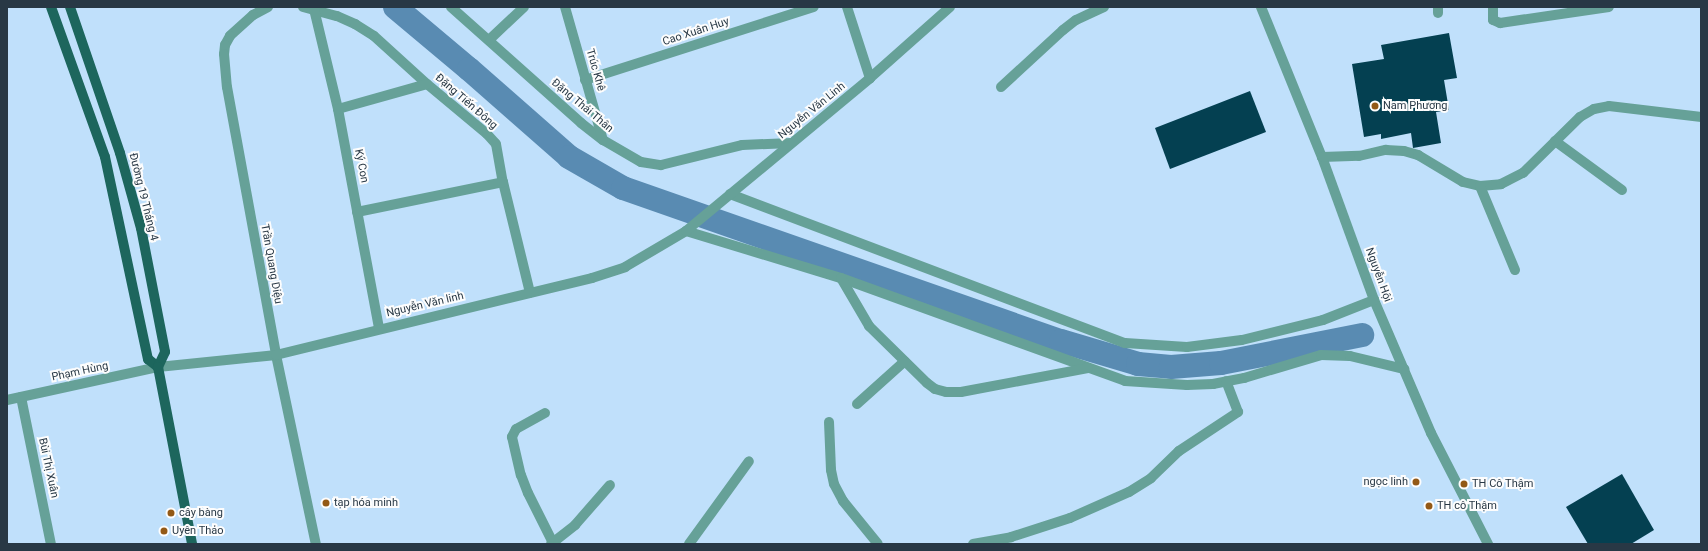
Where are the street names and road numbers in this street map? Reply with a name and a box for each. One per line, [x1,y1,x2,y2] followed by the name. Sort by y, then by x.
[661,15,731,49] street label: Cao Xuân Huy
[583,47,607,93] street label: Trúc Khê
[432,71,500,133] street label: Đặng Tiến Đông
[548,76,616,136] street label: Đặng Thái Thân
[776,80,848,142] street label: Nguyễn Văn Linh
[351,148,371,184] street label: Ký Con
[126,152,160,242] street label: Đường 19 Tháng 4
[257,223,285,305] street label: Trần Quang Diệu
[1362,246,1394,304] street label: Nguyễn Hội
[385,290,465,320] street label: Nguyễn Văn linh
[50,360,110,384] street label: Phạm Hùng
[35,437,61,499] street label: Bùi Thị Xuân

